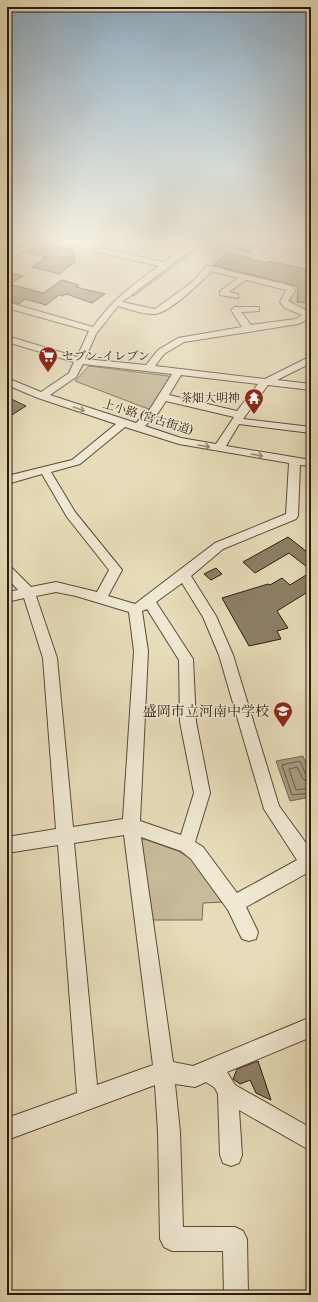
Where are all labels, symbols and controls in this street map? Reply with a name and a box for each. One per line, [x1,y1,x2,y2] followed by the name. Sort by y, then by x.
[37,345,59,373] supermarket icon: セブン-イレブン
[62,349,150,364] place label: セブン-イレブン
[243,387,265,415] temple icon: 茶畑大明神
[180,391,240,406] place label: 茶畑大明神
[101,397,195,438] street label: 上小路 (宮古街道)
[73,405,85,413] one-way arrow
[197,442,210,450] one-way arrow
[250,451,263,459] one-way arrow
[272,700,294,728] school or university icon: 盛岡市立河南中学校
[143,703,269,721] place label: 盛岡市立河南中学校

